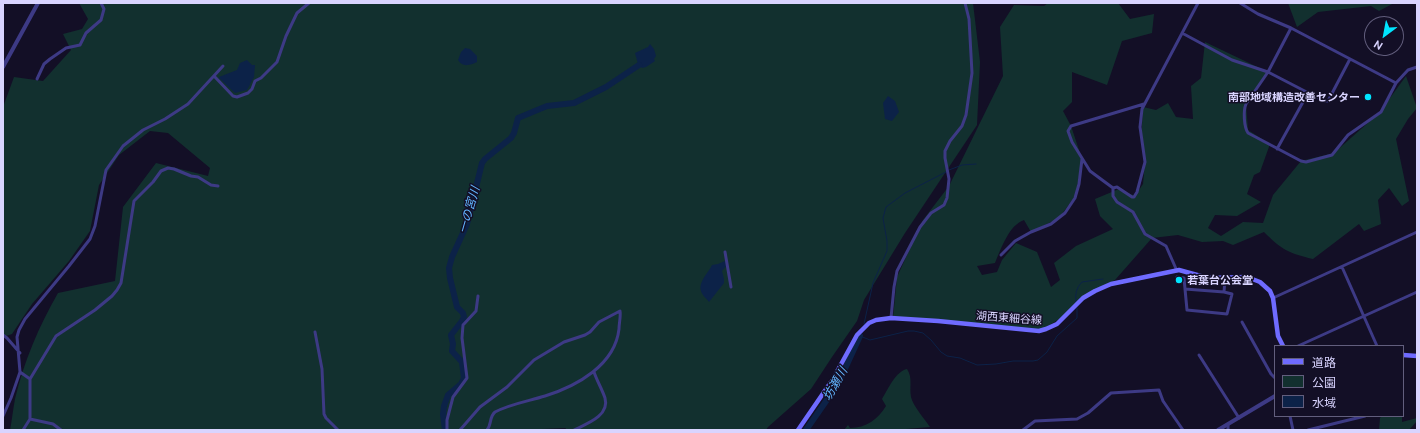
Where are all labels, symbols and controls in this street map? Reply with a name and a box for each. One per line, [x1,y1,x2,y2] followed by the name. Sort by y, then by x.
[1364,16,1404,56] north arrow
[1372,38,1385,53] text: N
[1228,90,1360,104] place label: 南部地域構造改善センター
[1363,92,1373,102] marker: 南部地域構造改善センター
[455,185,483,235] water label: 一の宮川
[1187,273,1253,287] place label: 若葉台公会堂
[1174,275,1184,285] marker: 若葉台公会堂
[976,309,1042,327] street label: 湖西東細谷線
[1274,345,1404,417] legend
[1312,356,1336,369] text: 道路
[820,365,850,403] water label: 坊瀬川
[1312,376,1336,389] text: 公園
[1312,396,1336,409] text: 水域

